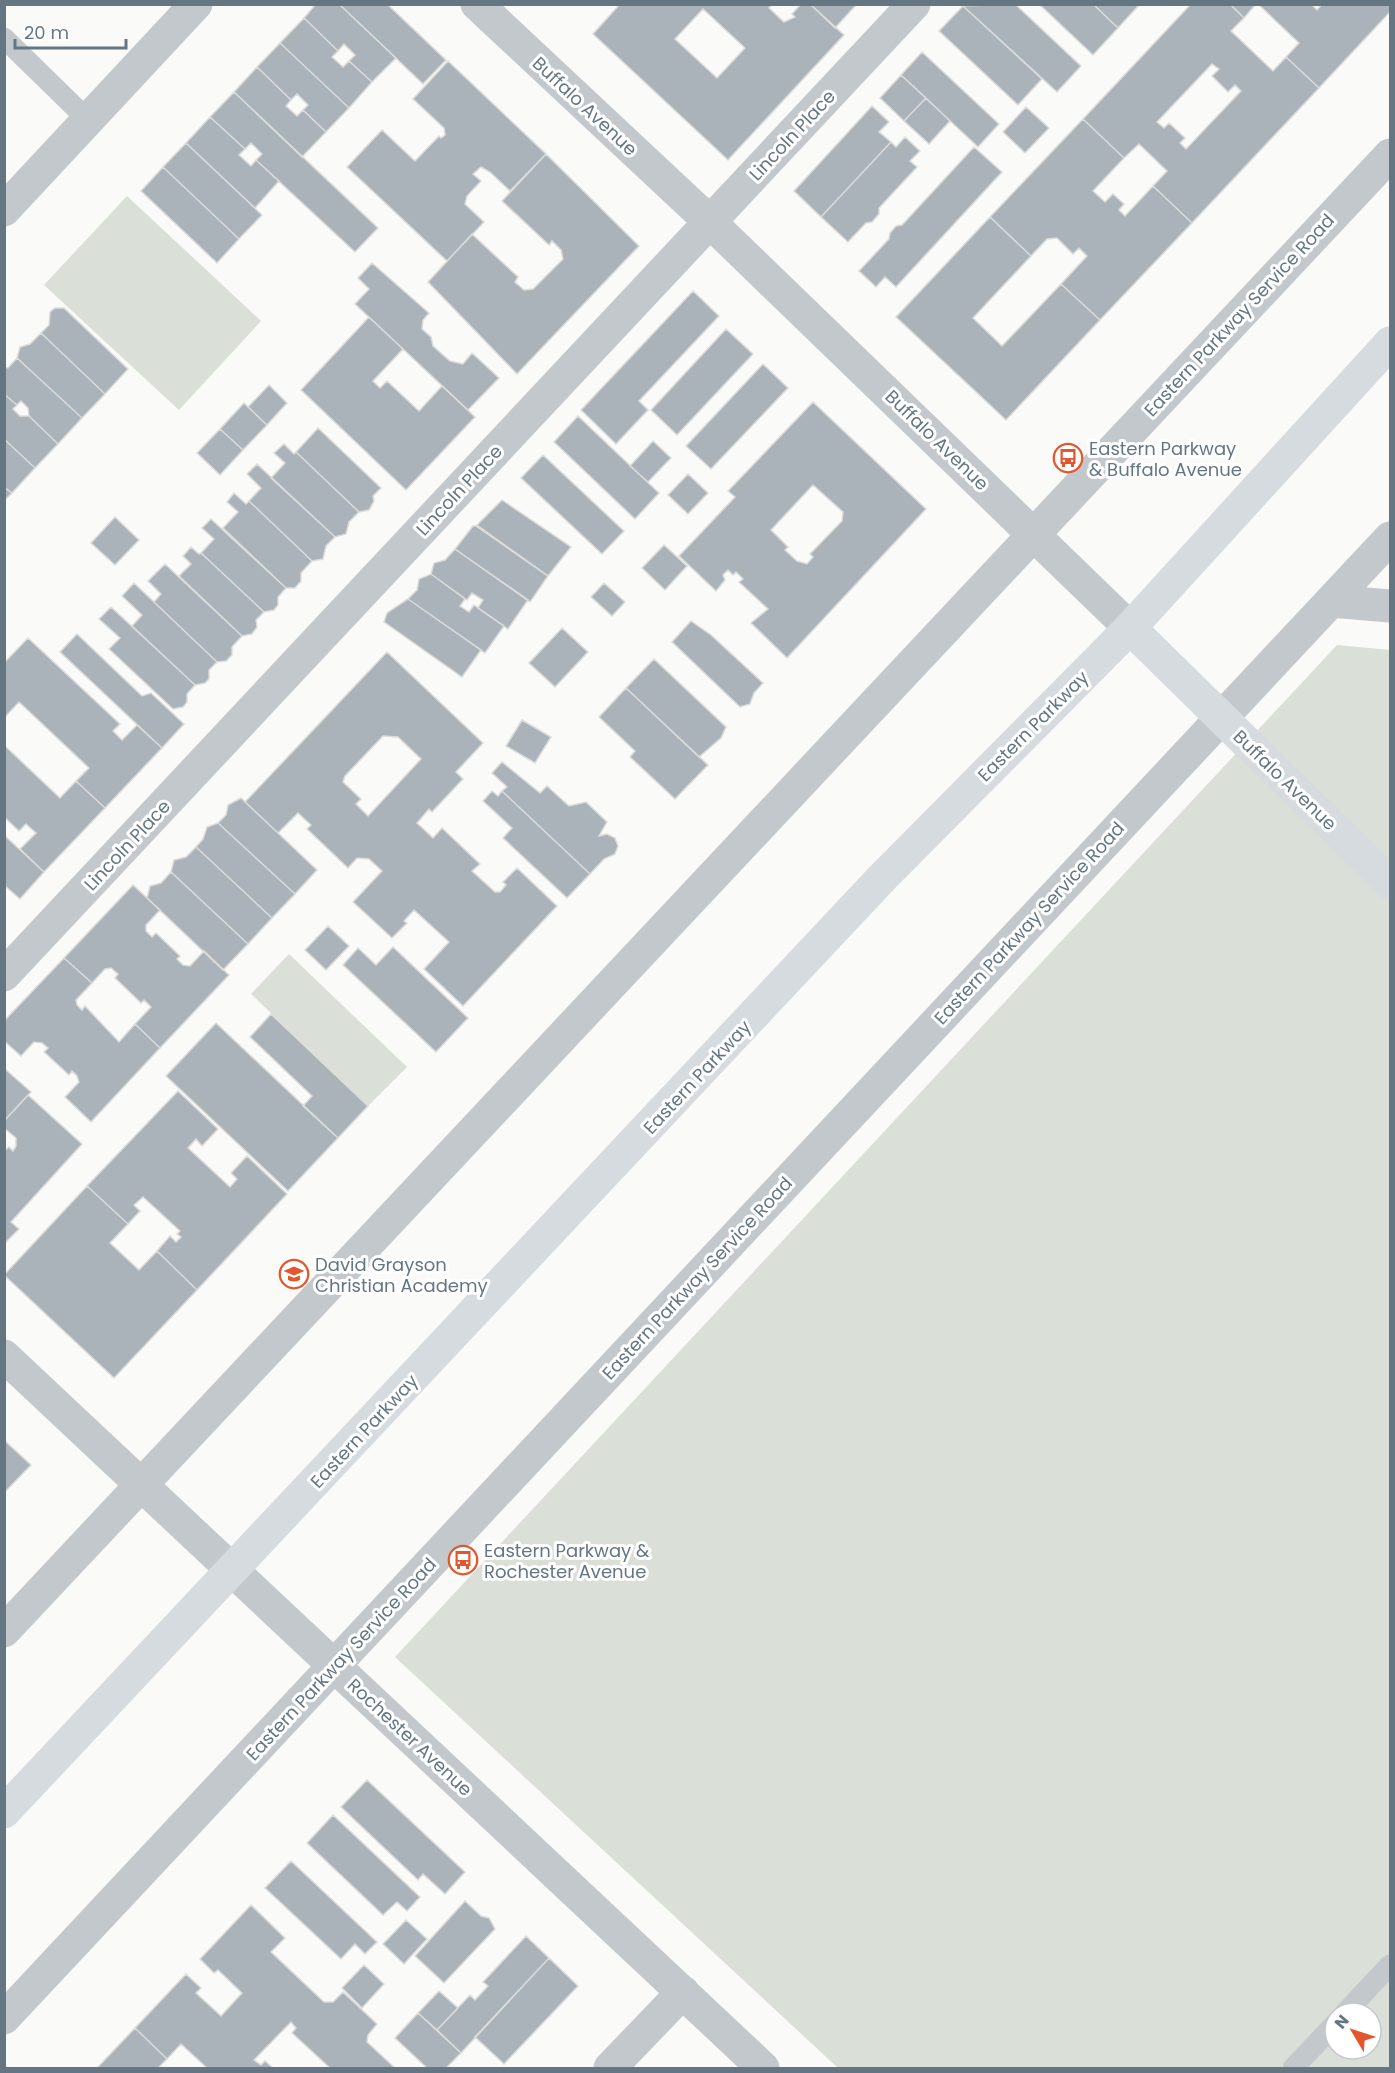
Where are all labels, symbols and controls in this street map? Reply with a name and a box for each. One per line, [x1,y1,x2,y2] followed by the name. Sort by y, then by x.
[15,12,126,50] scale bar
[24,20,69,45] text: 20 m
[527,51,643,161] street label: Buffalo Avenue
[743,84,841,186] street label: Lincoln Place
[1138,208,1340,422] street label: Eastern Parkway Service Road
[880,384,994,496] street label: Buffalo Avenue
[1089,436,1242,482] place label: Eastern Parkway & Buffalo Avenue
[410,439,508,541] street label: Lincoln Place
[1052,442,1084,474] bus stop icon: Eastern Parkway & Buffalo Avenue
[972,665,1094,787] street label: Eastern Parkway
[1228,724,1342,836] street label: Buffalo Avenue
[78,794,176,896] street label: Lincoln Place
[928,816,1130,1030] street label: Eastern Parkway Service Road
[638,1015,756,1139] street label: Eastern Parkway
[596,1171,798,1385] street label: Eastern Parkway Service Road
[315,1252,488,1298] place label: David Grayson Christian Academy
[278,1258,310,1290] school or university icon: David Grayson Christian Academy
[305,1369,423,1493] street label: Eastern Parkway
[484,1538,650,1584] place label: Eastern Parkway & Rochester Avenue
[447,1544,479,1576] bus stop icon: Eastern Parkway & Rochester Avenue
[240,1552,442,1766] street label: Eastern Parkway Service Road
[342,1673,478,1801] street label: Rochester Avenue
[1323,2001,1383,2061] north arrow
[1329,2010,1354,2034] text: N

